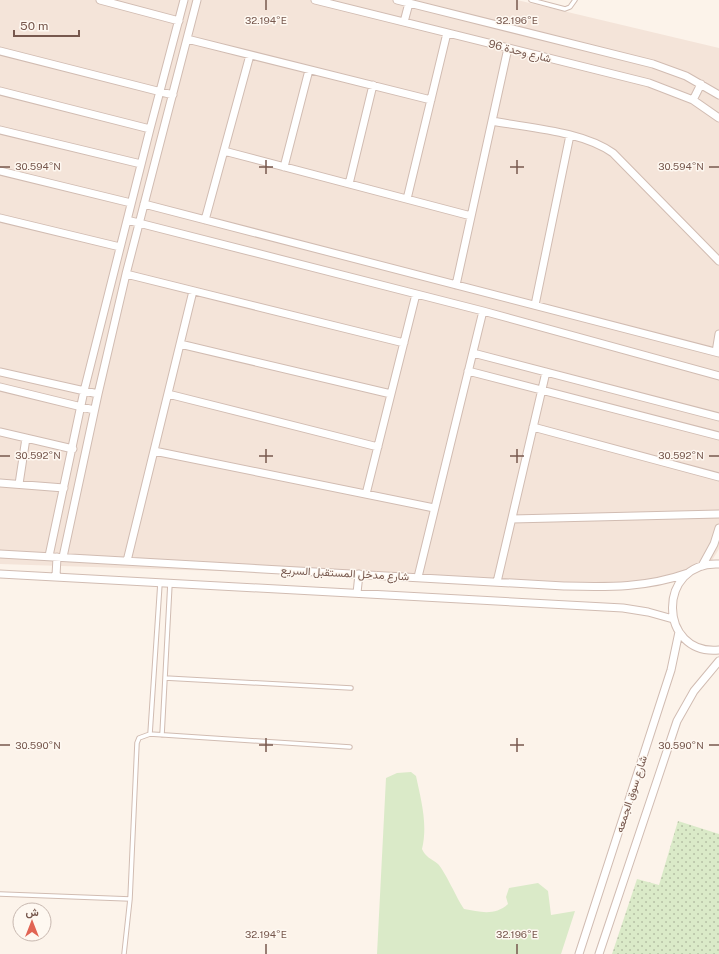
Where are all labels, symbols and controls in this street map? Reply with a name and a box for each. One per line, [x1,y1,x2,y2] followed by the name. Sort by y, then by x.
[14,12,79,38] scale bar
[245,14,287,26] text: 32.194°E
[496,14,538,26] text: 32.196°E
[20,19,48,33] text: 50 m
[487,37,553,67] street label: شارع وحدة 96
[15,160,61,172] text: 30.594°N
[658,160,704,172] text: 30.594°N
[15,449,61,461] text: 30.592°N
[658,449,704,461] text: 30.592°N
[280,564,410,584] street label: شارع مدخل المستقبل السريع
[15,739,61,751] text: 30.590°N
[658,739,704,751] text: 30.590°N
[613,754,651,835] street label: شارع سوق الجمعه
[12,902,52,942] north arrow
[25,906,39,919] text: ش
[245,928,287,940] text: 32.194°E
[496,928,538,940] text: 32.196°E

